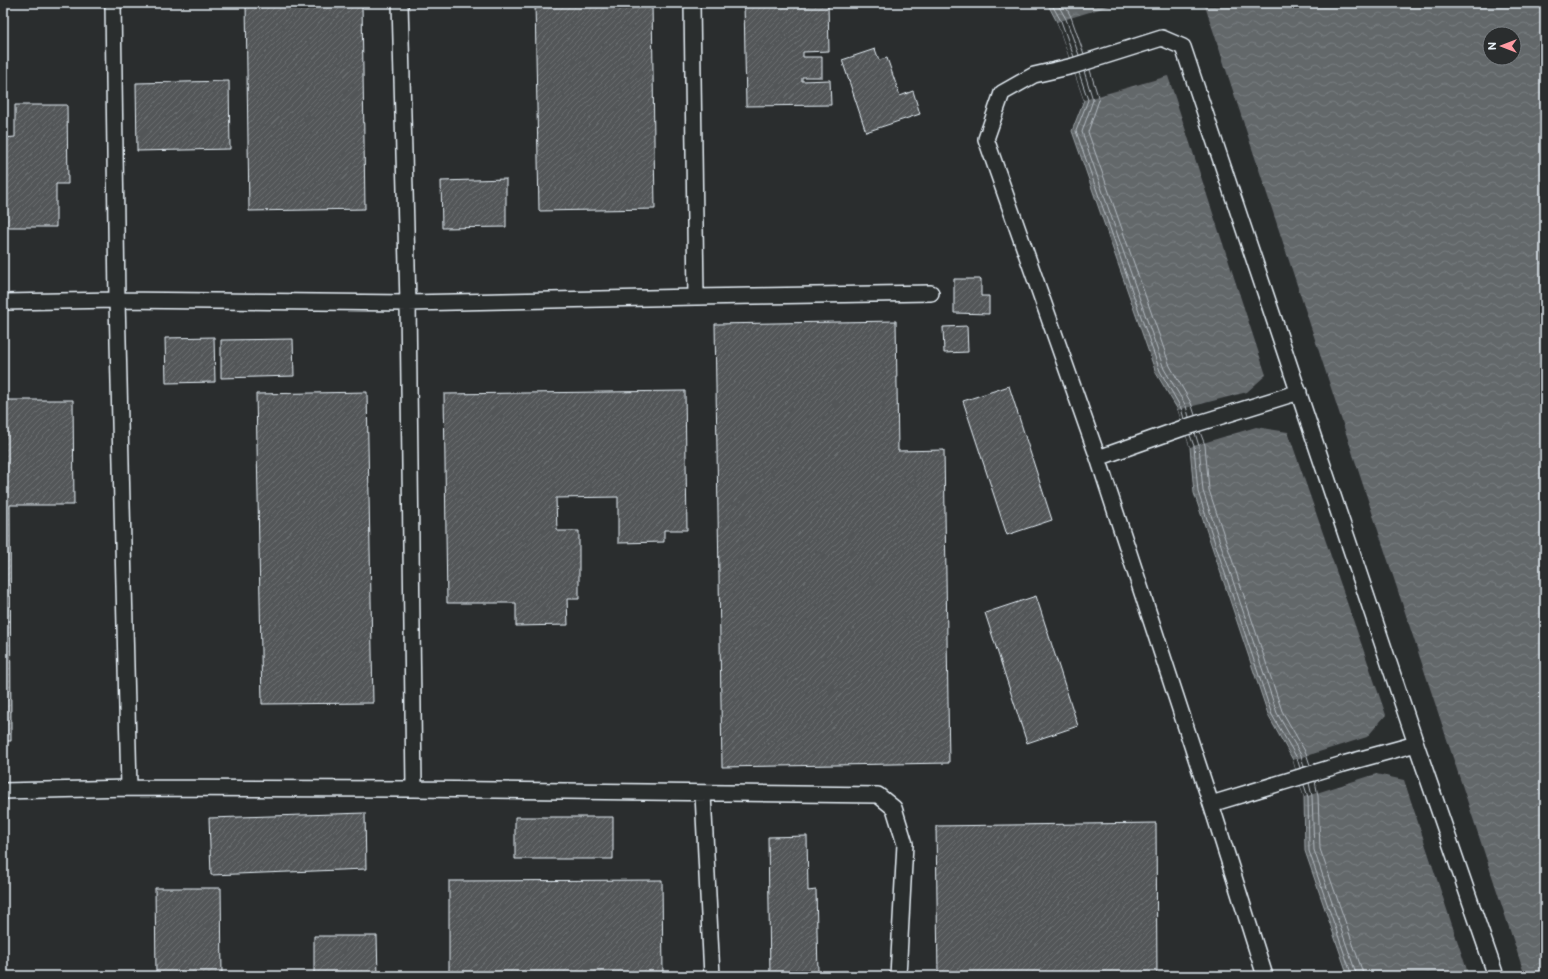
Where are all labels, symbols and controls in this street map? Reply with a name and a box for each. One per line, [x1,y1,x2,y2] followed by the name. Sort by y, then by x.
[1482,26,1522,66] north arrow
[1486,42,1499,50] text: N

